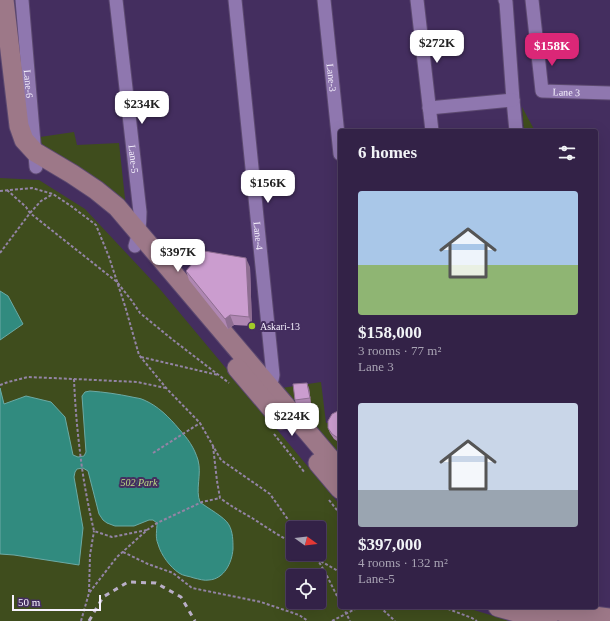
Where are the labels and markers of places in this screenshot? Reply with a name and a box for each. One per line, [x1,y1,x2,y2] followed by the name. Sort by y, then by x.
[409,30,465,64] pin: $272K
[524,33,580,67] pin: $158K
[114,91,170,125] pin: $234K
[240,170,296,204] pin: $156K
[150,239,206,273] pin: $397K
[247,321,257,331] marker: Askari-13
[260,321,300,332] place label: Askari-13
[264,403,320,437] pin: $224K

